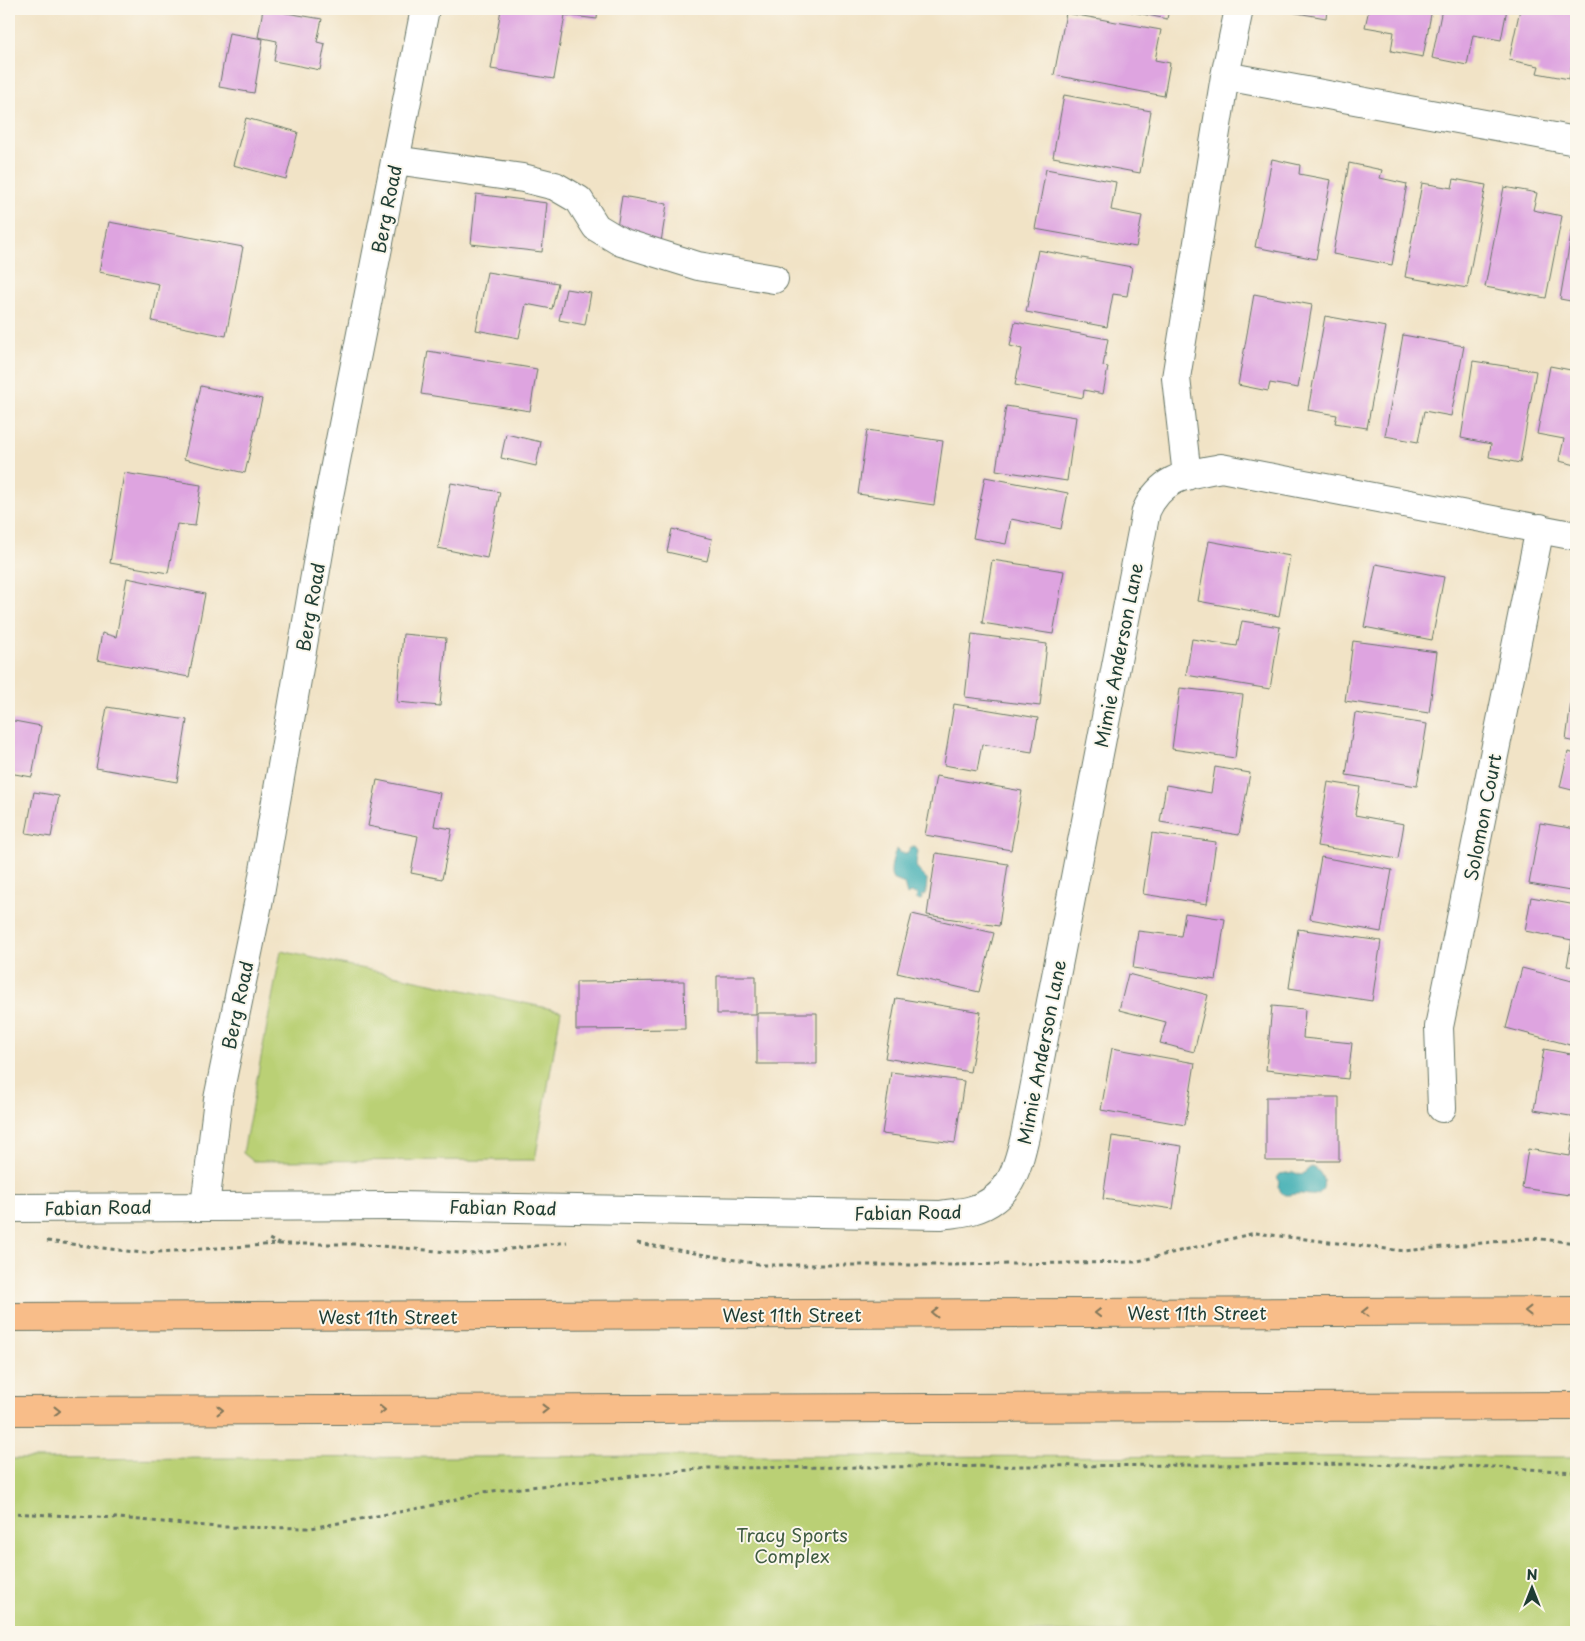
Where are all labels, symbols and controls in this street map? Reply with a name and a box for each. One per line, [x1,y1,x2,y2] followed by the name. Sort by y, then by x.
[364,162,408,256] street label: Berg Road
[1087,560,1149,750] street label: Mimie Anderson Lane
[289,561,331,653] street label: Berg Road
[1456,751,1508,883] street label: Solomon Court
[1010,957,1072,1147] street label: Mimie Anderson Lane
[214,958,260,1052] street label: Berg Road
[44,1193,152,1221] street label: Fabian Road
[449,1193,557,1221] street label: Fabian Road
[854,1198,962,1226] street label: Fabian Road
[1127,1299,1267,1326] street label: West 11th Street
[722,1301,862,1328] street label: West 11th Street
[318,1303,458,1330] street label: West 11th Street
[1523,1306,1531,1316] one-way arrow
[1361,1307,1368,1317] one-way arrow
[931,1308,938,1318] one-way arrow
[1093,1308,1101,1318] one-way arrow
[542,1404,549,1414] one-way arrow
[216,1405,224,1415] one-way arrow
[379,1405,387,1415] one-way arrow
[54,1406,62,1416] one-way arrow
[736,1521,848,1569] park label: Tracy Sports Complex
[1508,1564,1558,1614] north arrow
[1526,1564,1538,1585] text: N

